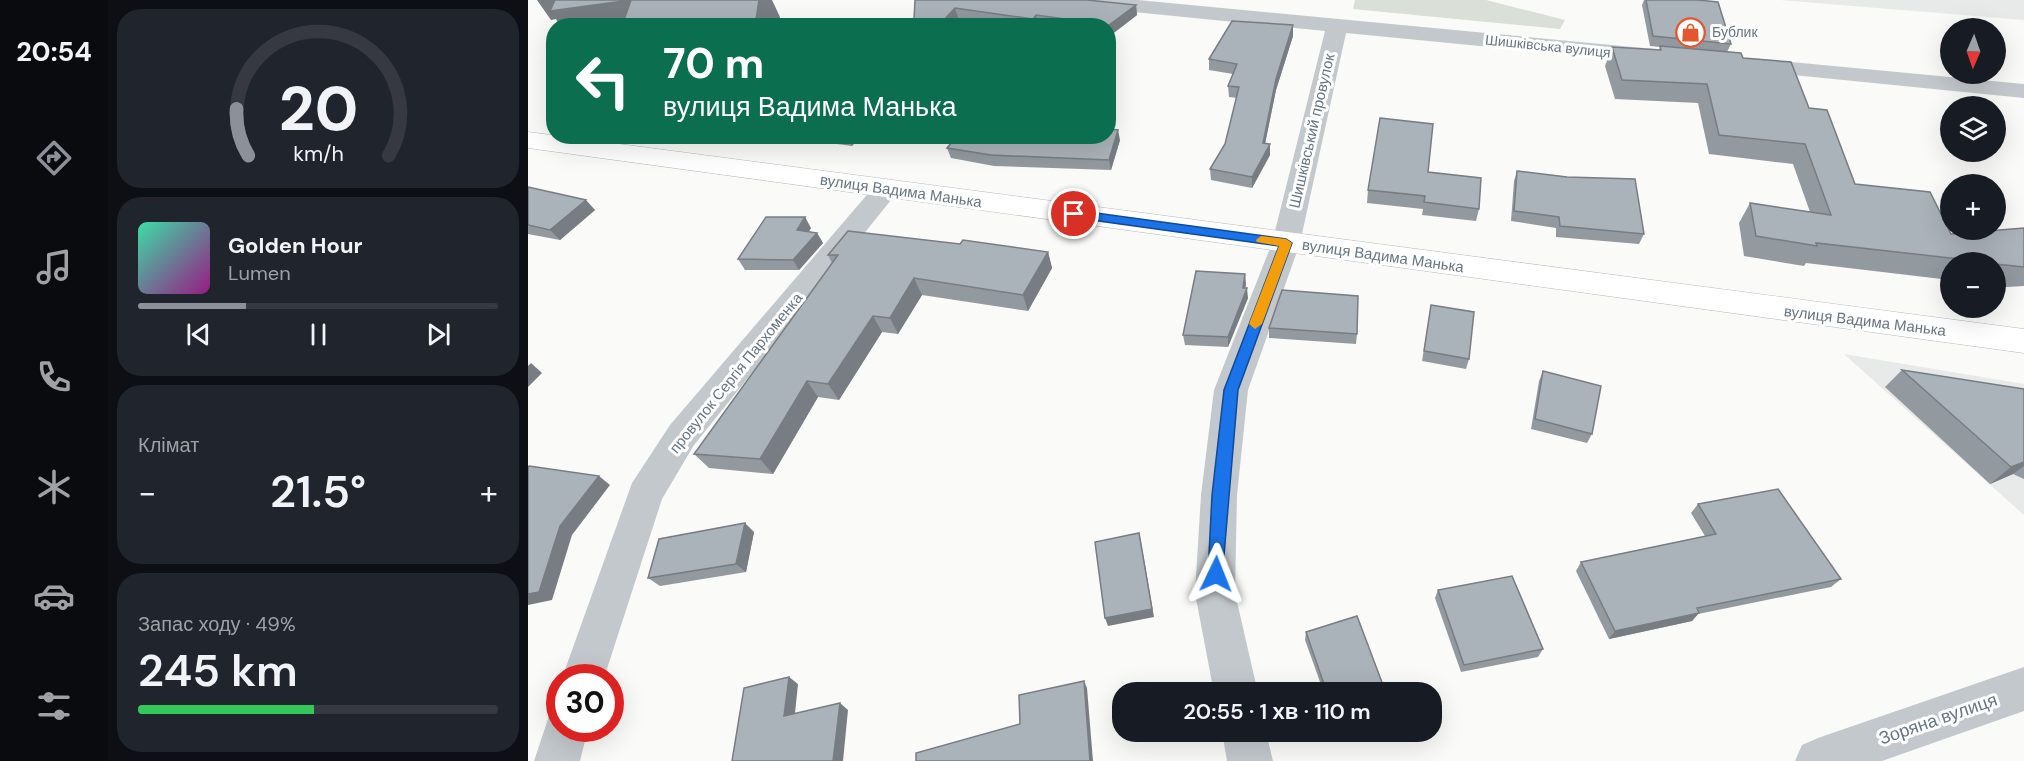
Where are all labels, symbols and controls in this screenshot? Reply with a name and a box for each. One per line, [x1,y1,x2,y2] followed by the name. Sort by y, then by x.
[1675,16,1707,48] shop icon: Бублик
[1940,18,2006,84] north arrow
[1940,18,2006,318] map controls
[1712,23,1758,41] place label: Бублик
[1484,30,1612,62] street label: Шишківська вулиця
[16,34,92,69] text: 20:54
[663,36,764,91] text: 70 m
[564,42,642,120] icon: left
[1284,51,1340,210] street label: Шишківський провулок
[278,68,358,149] text: 20
[663,89,957,124] text: вулиця Вадима Манька
[1940,96,2006,162] button: layers
[33,137,75,179] icon: directions
[293,140,343,168] text: km/h
[819,170,984,212] street label: вулиця Вадима Манька
[1940,174,2006,240] button: +
[1048,188,1099,239] pin
[1057,197,1090,230] icon: arrive
[228,231,363,260] text: Golden Hour
[1301,235,1466,277] street label: вулиця Вадима Манька
[33,246,75,288] icon: music
[1940,252,2006,318] button: −
[228,260,291,286] text: Lumen
[665,288,807,457] street label: провулок Сергія Пархоменка
[1783,301,1948,341] street label: вулиця Вадима Манька
[182,318,215,351] icon: previous
[302,318,335,351] icon: pause
[422,318,455,351] icon: next
[33,356,75,398] icon: phone
[138,432,199,458] text: Клімат
[270,462,366,521] text: 21.5°
[33,466,75,508] icon: climate
[138,471,156,514] text: −
[480,471,498,514] text: +
[1184,542,1248,606] position arrow
[33,575,75,617] icon: car
[138,611,296,637] text: Запас ходу · 49%
[138,641,298,700] text: 245 km
[546,664,624,742] speed limit sign: 30
[33,685,75,727] icon: filters
[1876,688,2000,750] street label: Зоряна вулиця
[1183,697,1371,726] text: 20:55 · 1 хв · 110 m

